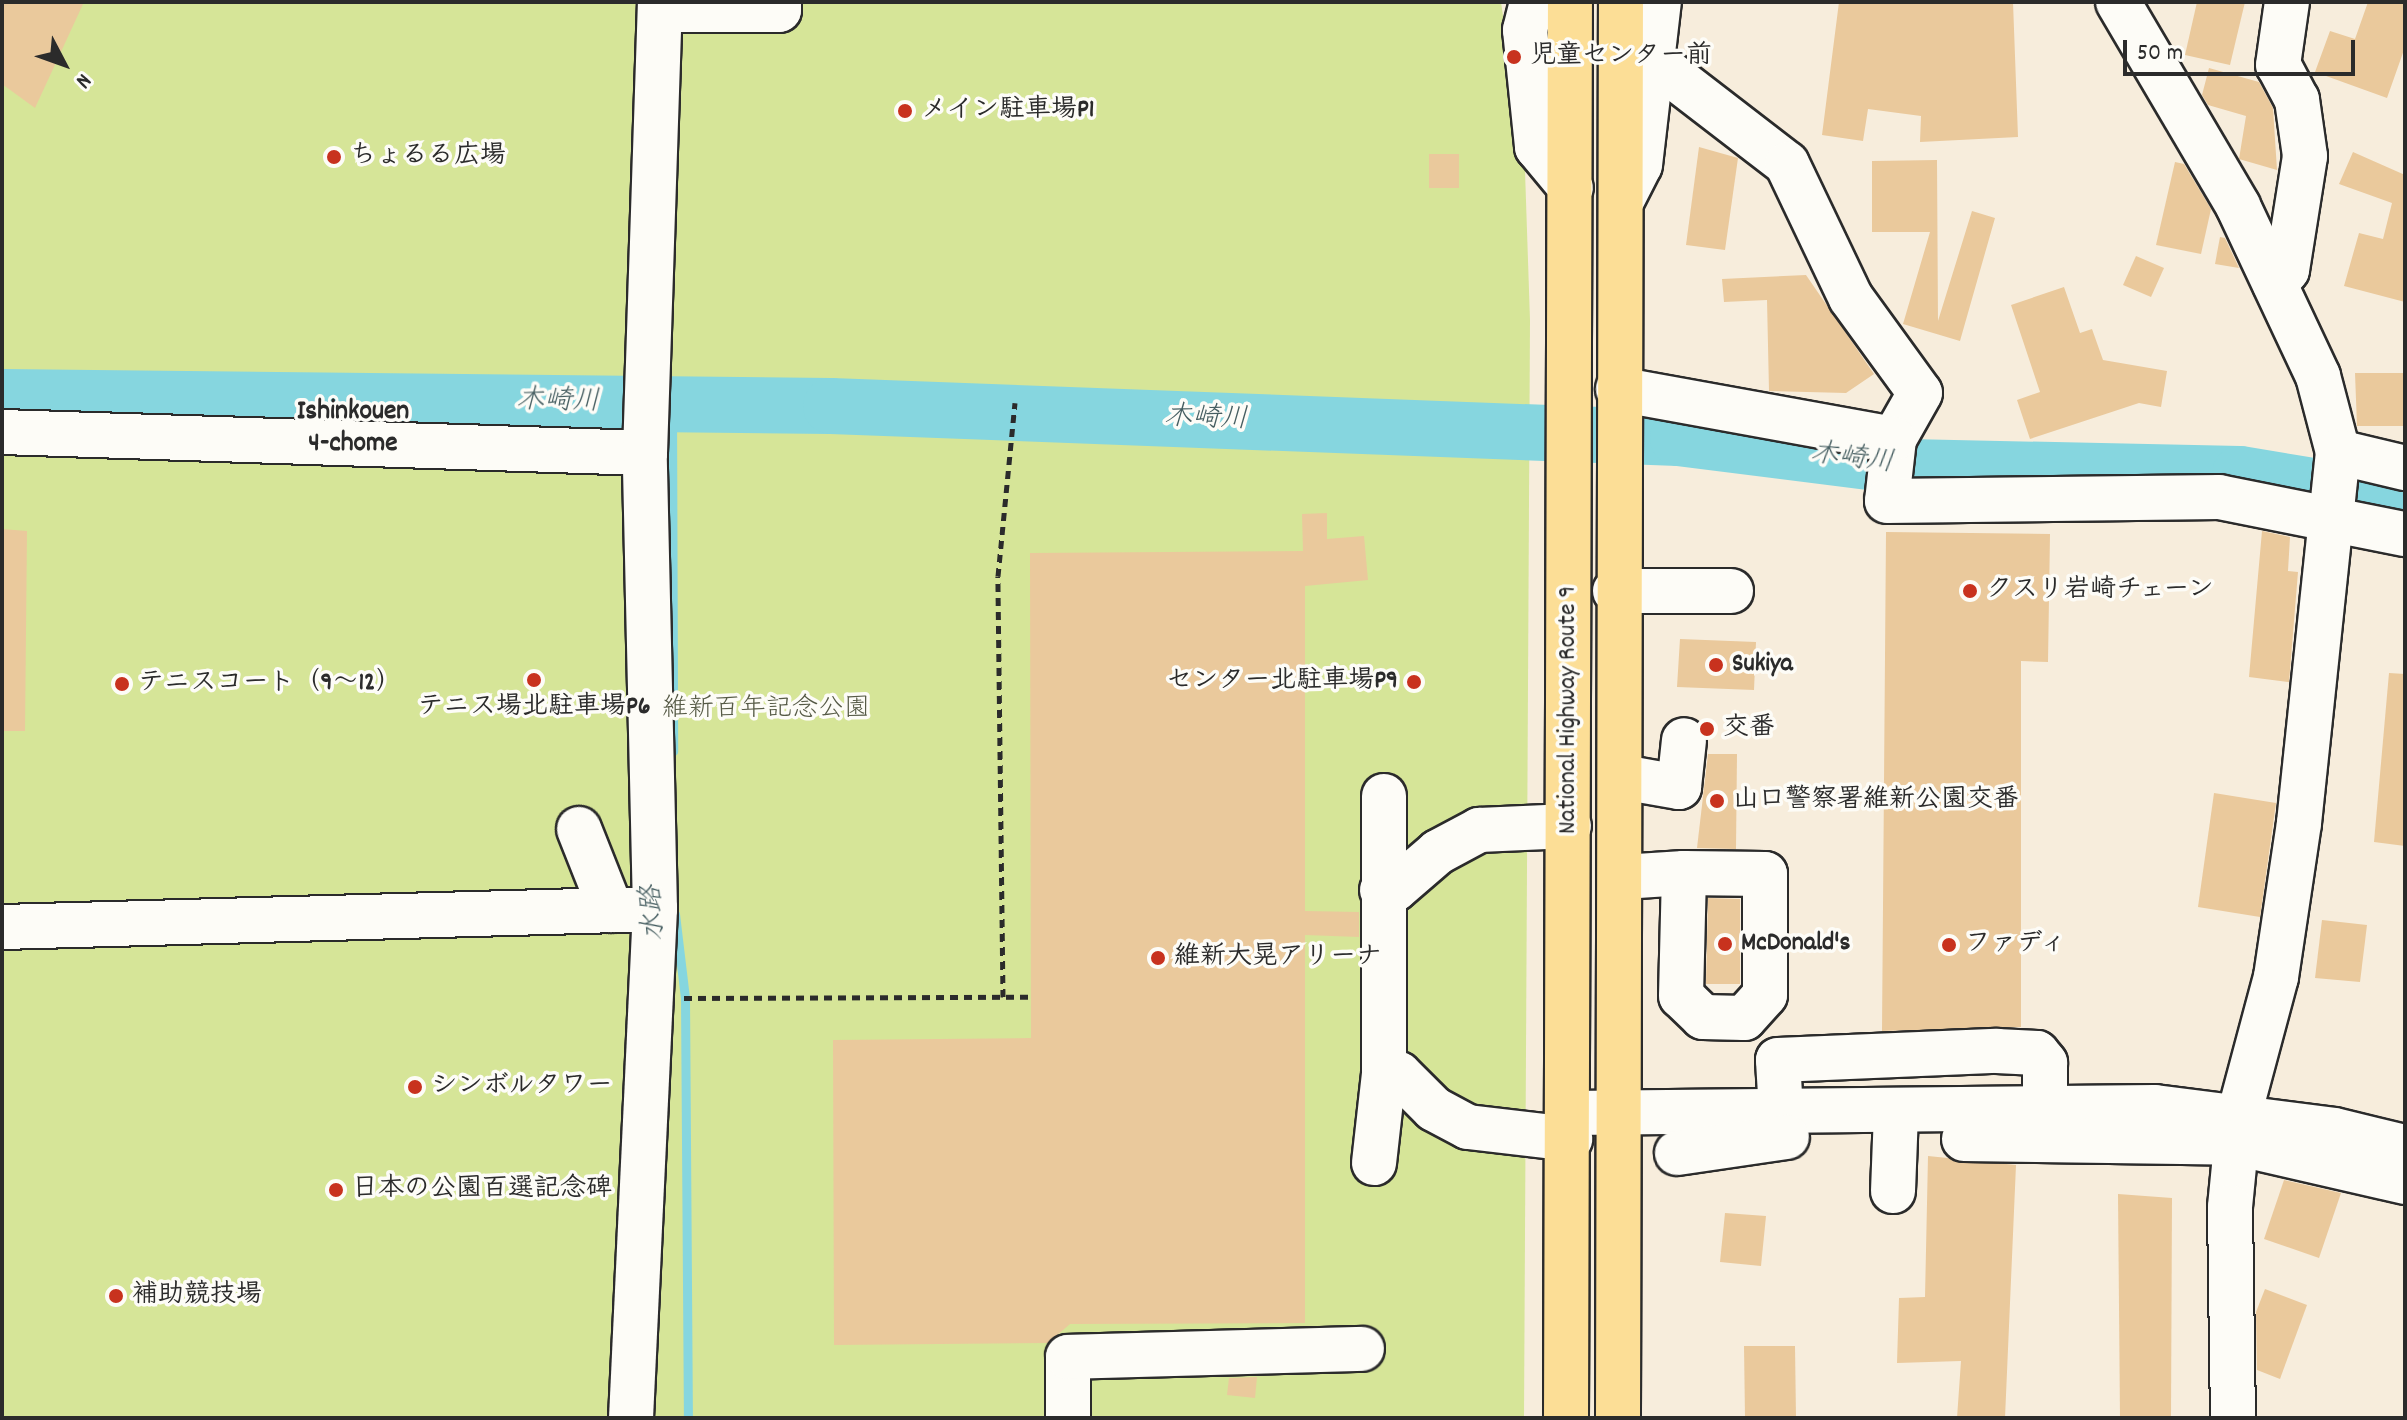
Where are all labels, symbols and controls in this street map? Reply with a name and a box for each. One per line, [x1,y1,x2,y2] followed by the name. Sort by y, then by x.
[24,24,104,104] north arrow
[2127,24,2359,74] scale bar
[2137,37,2183,71] text: 50 m
[1530,41,1712,73] place label: 児童センター前
[1505,48,1523,66] marker: 児童センター前
[67,66,98,94] text: N
[921,95,1094,127] place label: メイン駐車場P1
[896,102,914,120] marker: メイン駐車場P1
[350,141,506,173] place label: ちょるる広場
[325,148,343,166] marker: ちょるる広場
[516,385,600,421] water label: 木崎川
[297,396,409,462] district label: Ishinkouen 4-chome
[1163,402,1249,438] water label: 木崎川
[1808,438,1896,482] water label: 木崎川
[1986,575,2218,607] place label: クスリ岩崎チェーン
[1961,582,1979,600] marker: クスリ岩崎チェーン
[1553,586,1585,834] street label: National Highway Route 9
[1732,649,1793,681] place label: Sukiya
[1707,656,1725,674] marker: Sukiya
[1166,666,1398,698] place label: センター北駐車場P9
[138,668,401,700] place label: テニスコート（9～12）
[525,671,543,689] marker: テニス場北駐車場P6
[1405,673,1423,691] marker: センター北駐車場P9
[113,675,131,693] marker: テニスコート（9～12）
[418,692,650,724] place label: テニス場北駐車場P6
[662,694,870,726] park label: 維新百年記念公園
[1723,713,1775,745] place label: 交番
[1698,720,1716,738] marker: 交番
[1733,785,2019,817] place label: 山口警察署維新公園交番
[1708,792,1726,810] marker: 山口警察署維新公園交番
[636,884,674,942] water label: 水路
[1741,928,1850,960] place label: McDonald's
[1965,929,2069,961] place label: ファディ
[1716,935,1734,953] marker: McDonald's
[1940,936,1958,954] marker: ファディ
[1174,942,1382,974] place label: 維新大晃アリーナ
[1149,949,1167,967] marker: 維新大晃アリーナ
[431,1071,613,1103] place label: シンボルタワー
[406,1078,424,1096] marker: シンボルタワー
[352,1174,612,1206] place label: 日本の公園百選記念碑
[327,1181,345,1199] marker: 日本の公園百選記念碑
[132,1280,262,1312] place label: 補助競技場
[107,1287,125,1305] marker: 補助競技場

